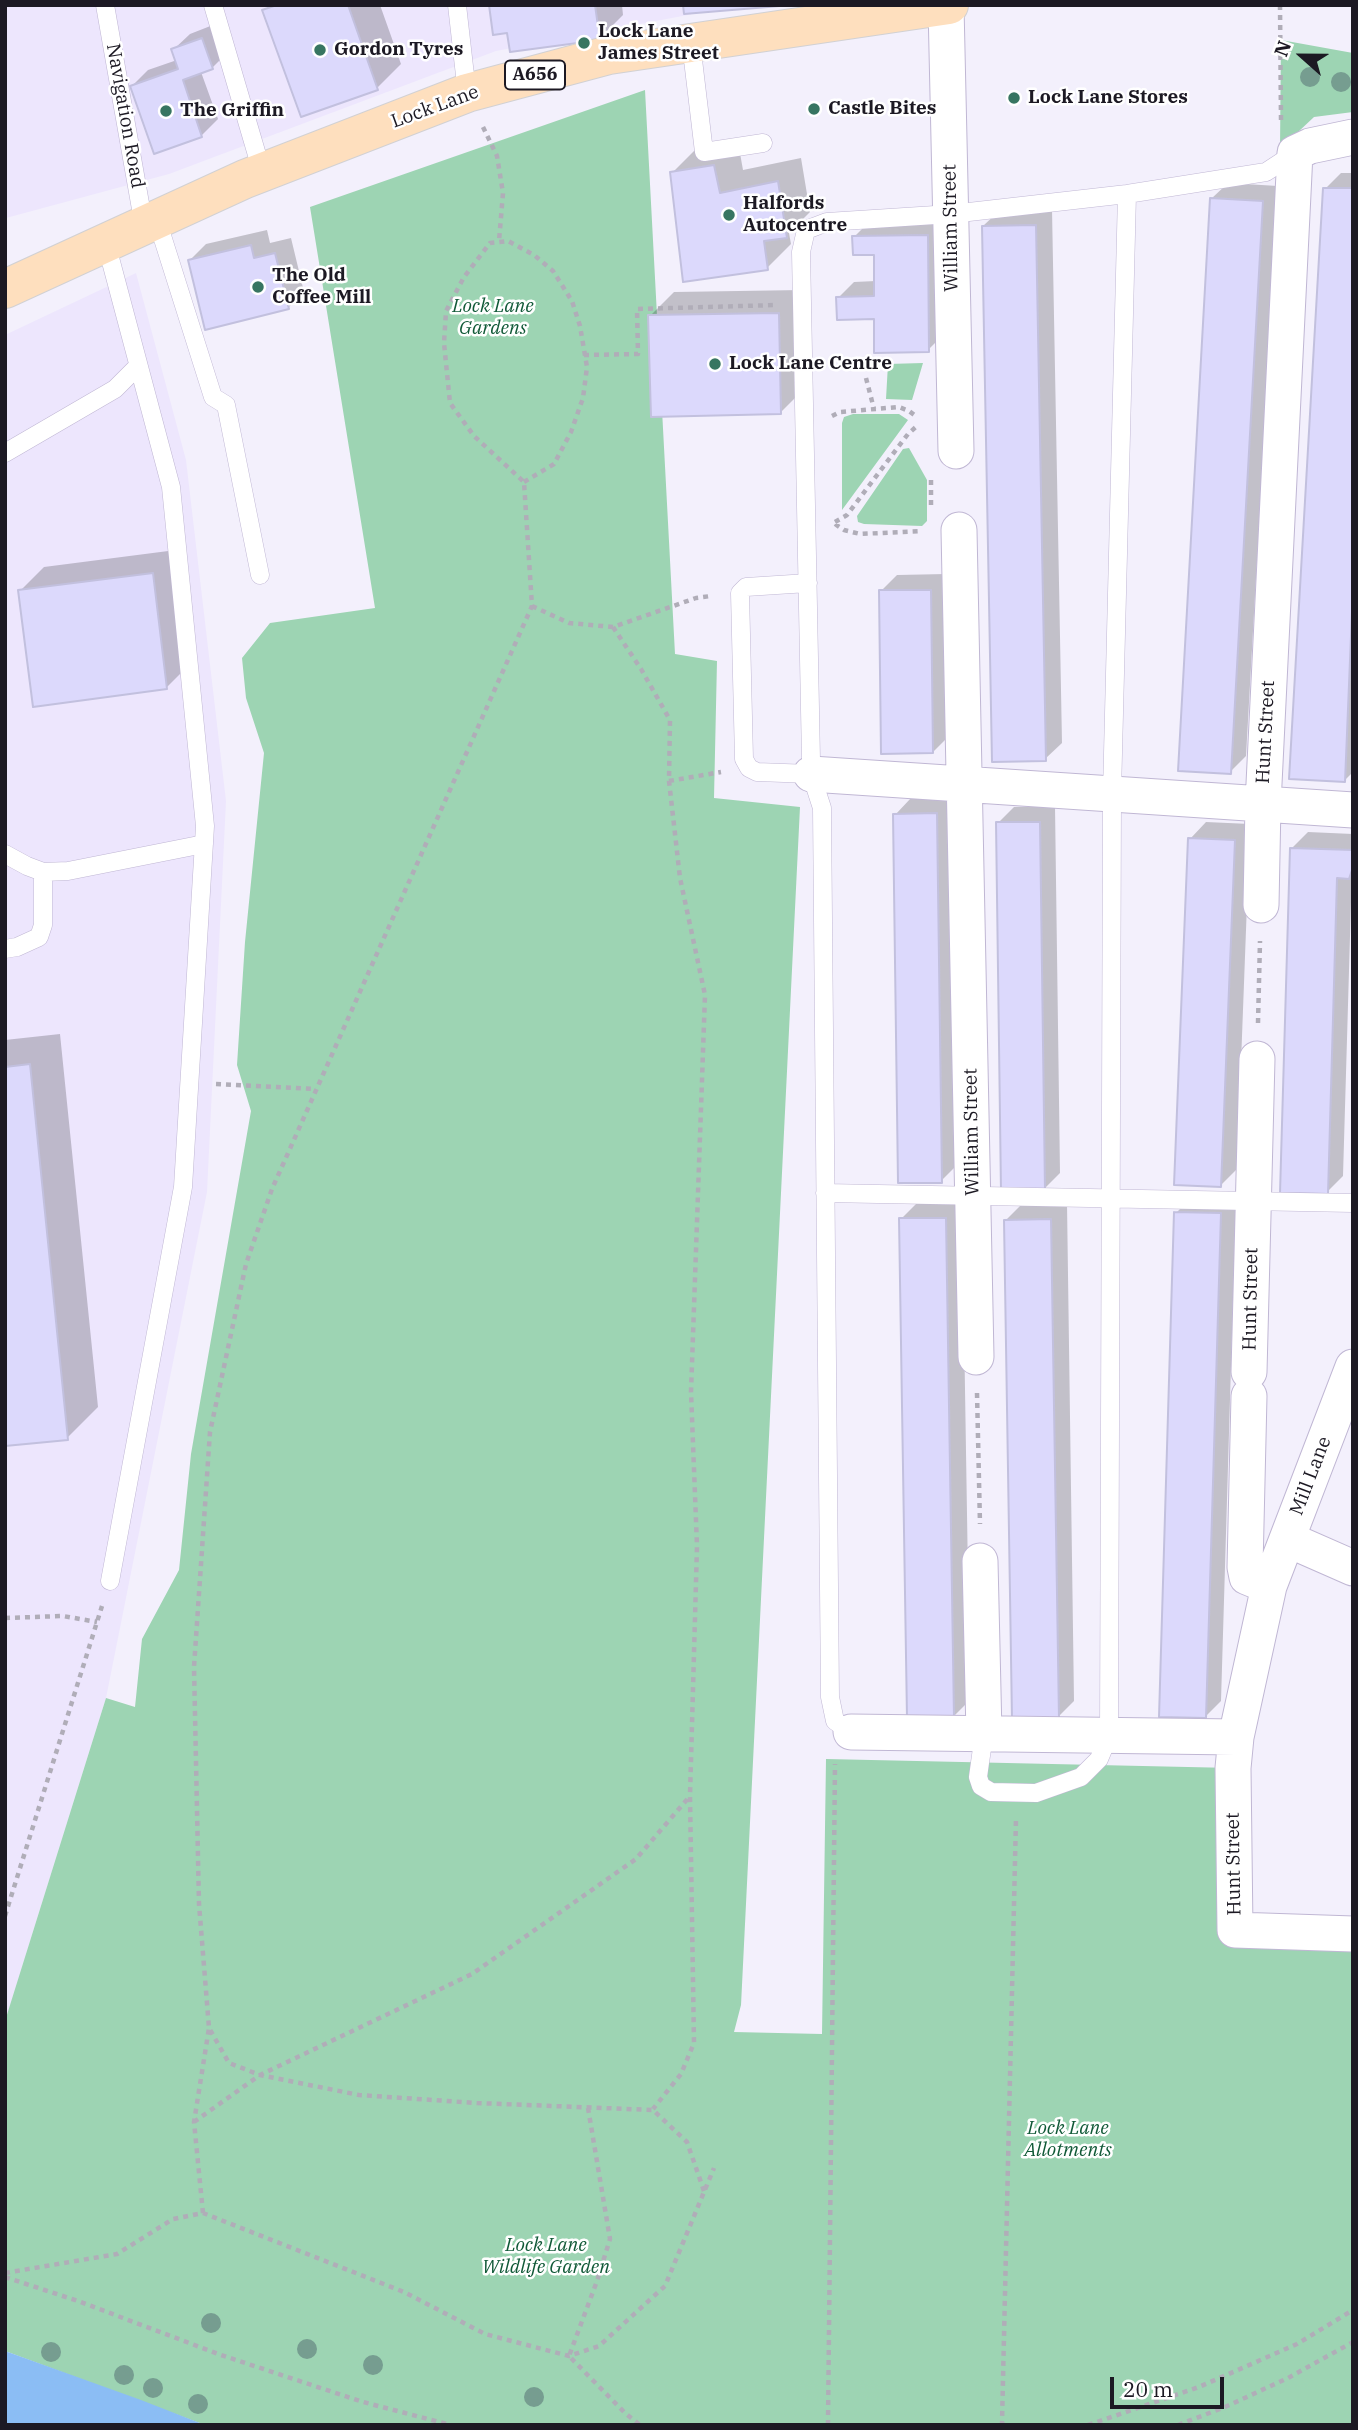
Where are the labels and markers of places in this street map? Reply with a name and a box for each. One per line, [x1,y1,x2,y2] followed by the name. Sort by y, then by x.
[598,21,719,65] place label: Lock Lane James Street
[576,35,592,51] marker: Lock Lane James Street
[334,39,464,61] place label: Gordon Tyres
[312,42,328,58] marker: Gordon Tyres
[1028,87,1188,109] place label: Lock Lane Stores
[1006,90,1022,106] marker: Lock Lane Stores
[828,98,936,120] place label: Castle Bites
[180,100,284,122] place label: The Griffin
[806,101,822,117] marker: Castle Bites
[158,103,174,119] marker: The Griffin
[743,193,847,237] place label: Halfords Autocentre
[721,207,737,223] marker: Halfords Autocentre
[272,265,371,309] place label: The Old Coffee Mill
[250,279,266,295] marker: The Old Coffee Mill
[729,353,892,375] place label: Lock Lane Centre
[707,356,723,372] marker: Lock Lane Centre

